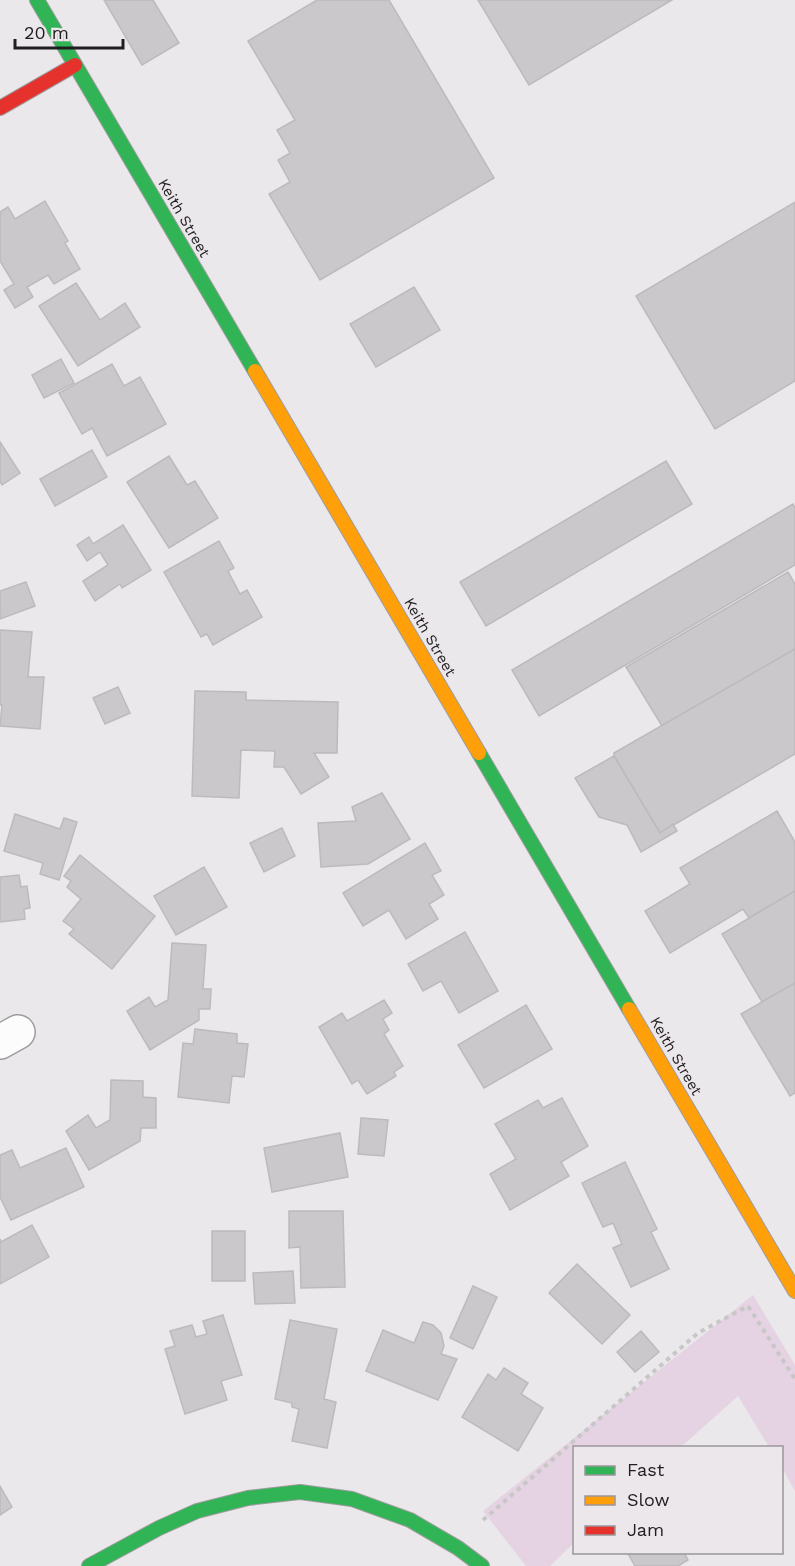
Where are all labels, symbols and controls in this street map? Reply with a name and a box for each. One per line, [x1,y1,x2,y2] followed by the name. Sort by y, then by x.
[15,12,123,50] scale bar
[24,22,69,43] text: 20 m
[154,176,214,261] street label: Keith Street
[400,595,460,680] street label: Keith Street
[646,1014,706,1099] street label: Keith Street
[573,1446,783,1554] legend
[627,1459,665,1480] text: Fast
[627,1489,670,1510] text: Slow
[627,1519,664,1540] text: Jam

